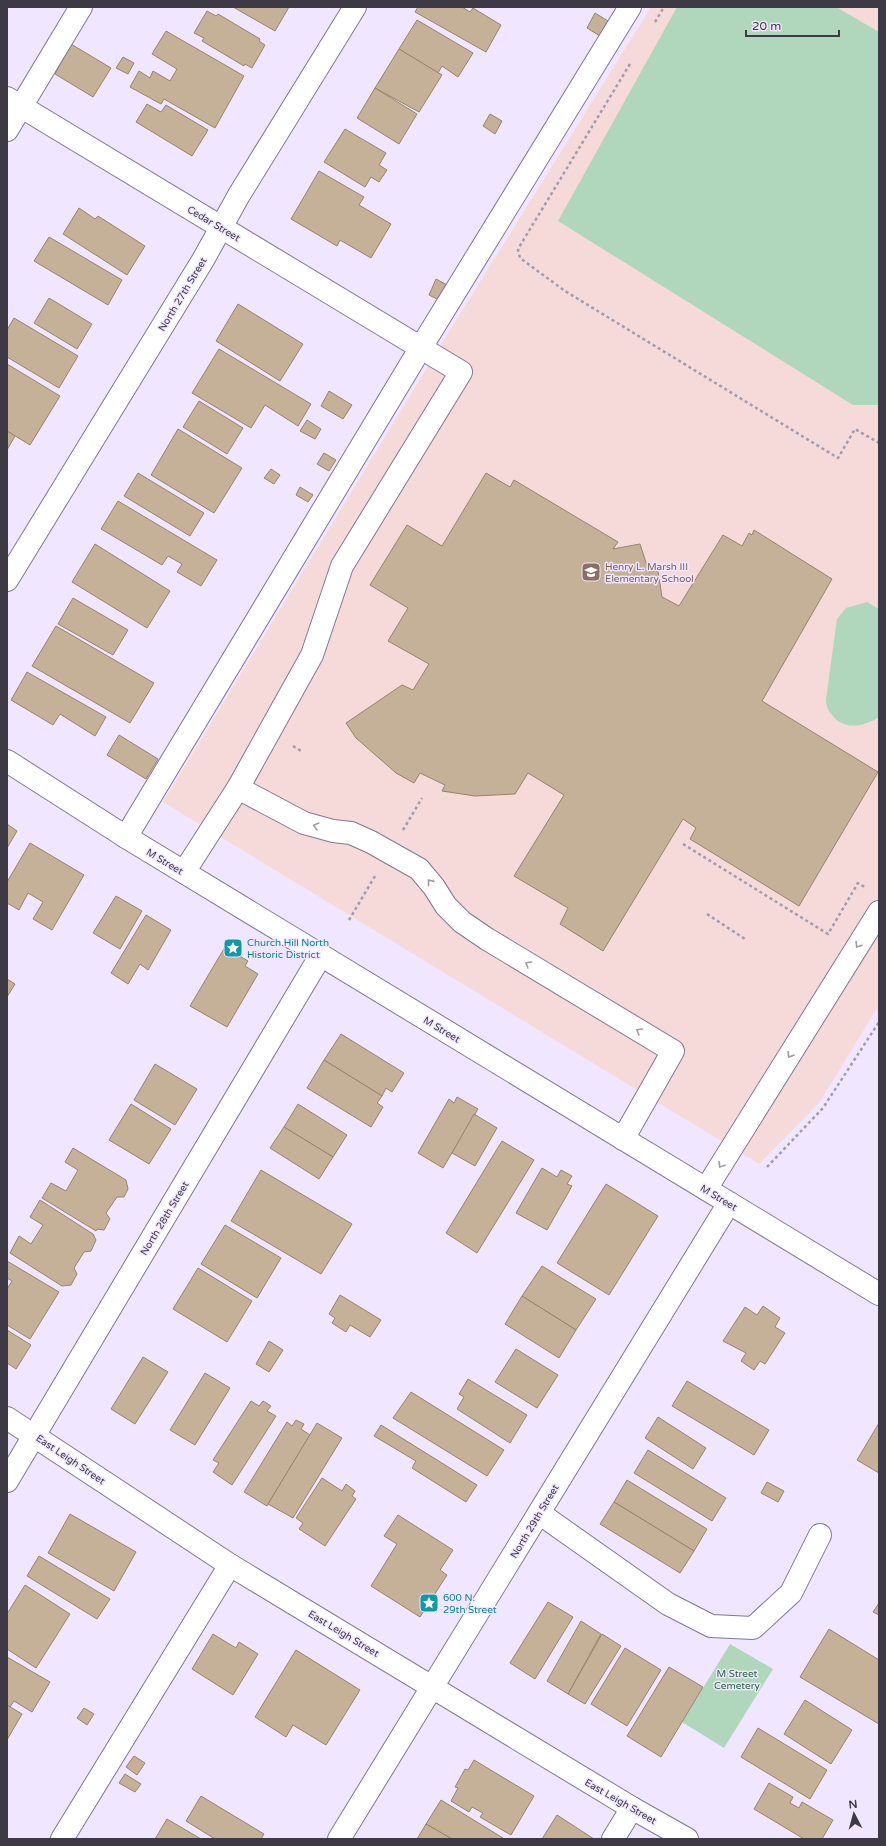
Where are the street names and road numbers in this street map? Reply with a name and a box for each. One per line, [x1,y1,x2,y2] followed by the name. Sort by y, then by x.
[185,203,242,244] street label: Cedar Street
[156,255,210,334] street label: North 27th Street
[144,846,185,878] street label: M Street
[421,1014,462,1046] street label: M Street
[138,1179,192,1258] street label: North 28th Street
[698,1182,739,1214] street label: M Street
[34,1432,107,1487] street label: East Leigh Street
[508,1482,562,1561] street label: North 29th Street
[306,1608,381,1660] street label: East Leigh Street
[583,1777,659,1827] street label: East Leigh Street

